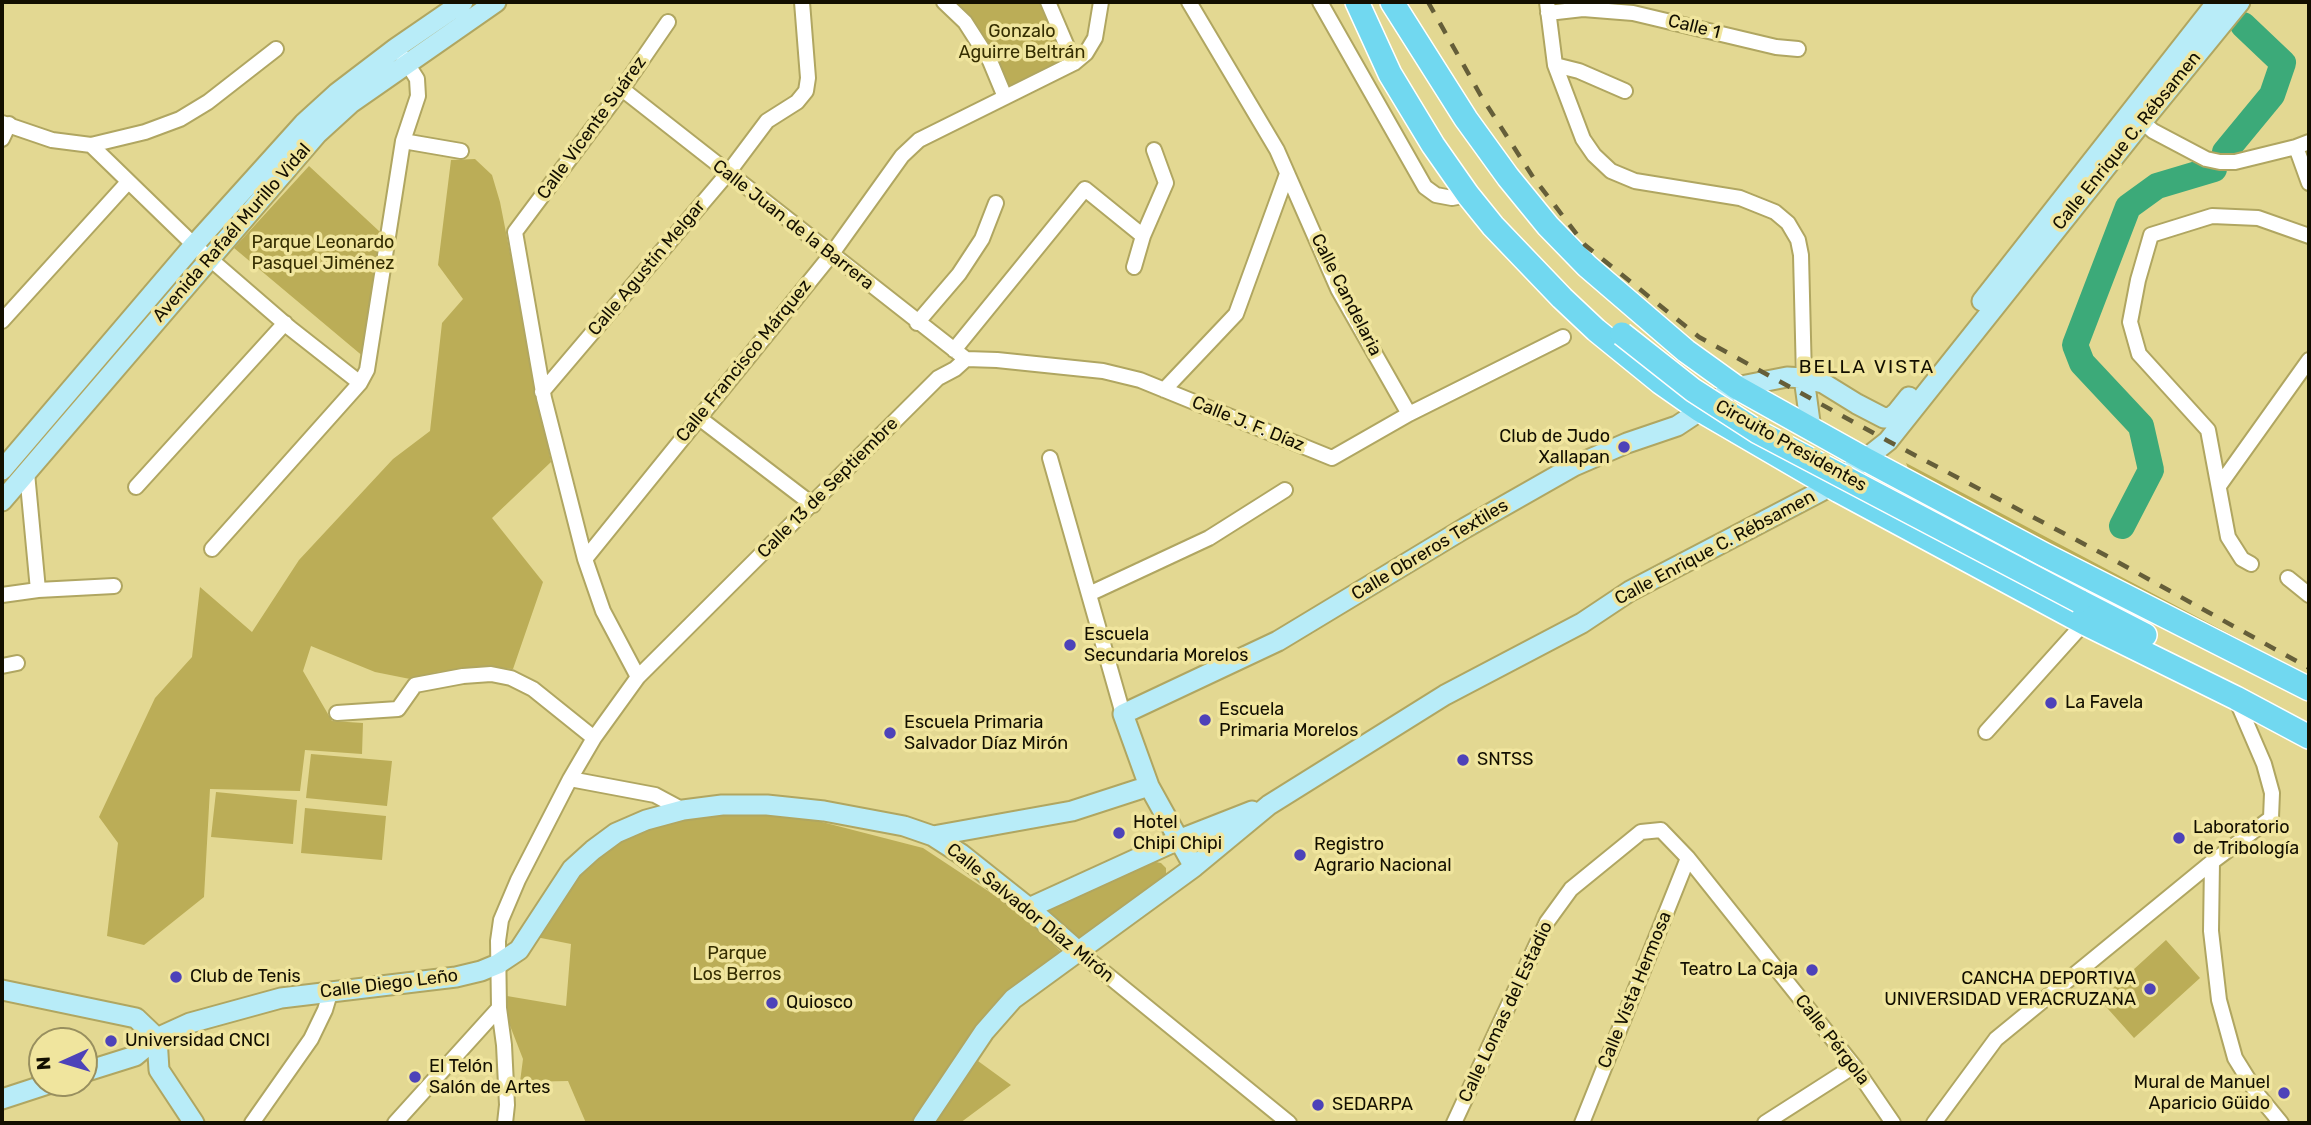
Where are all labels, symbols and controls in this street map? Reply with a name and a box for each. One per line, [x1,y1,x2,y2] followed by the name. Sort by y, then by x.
[1666,10,1722,44] street label: Calle 1
[959,21,1085,64] park label: Gonzalo Aguirre Beltrán
[2048,47,2206,235] street label: Calle Enrique C. Rébsamen
[533,52,651,204] street label: Calle Vicente Suárez
[149,139,315,327] street label: Avenida Rafaél Murillo Vidal
[708,155,878,295] street label: Calle Juan de la Barrera
[584,196,710,340] street label: Calle Agustín Melgar
[1306,230,1386,360] street label: Calle Candelaria
[252,232,394,274] park label: Parque Leonardo Pasquel Jiménez
[672,275,816,447] street label: Calle Francisco Márquez
[1800,357,1934,379] district label: BELLA VISTA
[1189,392,1307,456] street label: Calle J. F. Díaz
[1712,395,1870,497] street label: Circuito Presidentes
[753,413,903,563] street label: Calle 13 de Septiembre
[1499,426,1610,468] place label: Club de Judo Xallapan
[1616,439,1632,455] marker: Club de Judo Xallapan
[1611,486,1819,610] street label: Calle Enrique C. Rébsamen
[1348,495,1512,605] street label: Calle Obreros Textiles
[1084,624,1248,666] place label: Escuela Secundaria Morelos
[1062,637,1078,653] marker: Escuela Secundaria Morelos
[2065,692,2143,714] place label: La Favela
[2043,695,2059,711] marker: La Favela
[1219,699,1358,742] place label: Escuela Primaria Morelos
[904,712,1068,754] place label: Escuela Primaria Salvador Díaz Mirón
[1197,712,1213,728] marker: Escuela Primaria Morelos
[882,725,898,741] marker: Escuela Primaria Salvador Díaz Mirón
[1477,749,1533,771] place label: SNTSS
[1455,752,1471,768] marker: SNTSS
[1133,812,1222,854] place label: Hotel Chipi Chipi
[2193,817,2299,860] place label: Laboratorio de Tribología
[1111,825,1127,841] marker: Hotel Chipi Chipi
[2171,830,2187,846] marker: Laboratorio de Tribología
[1314,834,1452,876] place label: Registro Agrario Nacional
[942,839,1118,987] street label: Calle Salvador Díaz Mirón
[1292,847,1308,863] marker: Registro Agrario Nacional
[1594,909,1676,1071] street label: Calle Vista Hermosa
[1455,918,1557,1106] street label: Calle Lomas del Estadio
[693,943,781,986] park label: Parque Los Berros
[1680,959,1798,981] place label: Teatro La Caja
[1804,962,1820,978] marker: Teatro La Caja
[319,965,459,1003] street label: Calle Diego Leño
[190,966,301,988] place label: Club de Tenis
[1884,968,2136,1010] place label: CANCHA DEPORTIVA UNIVERSIDAD VERACRUZANA
[168,969,184,985] marker: Club de Tenis
[2142,981,2158,997] marker: CANCHA DEPORTIVA UNIVERSIDAD VERACRUZANA
[1790,991,1874,1089] street label: Calle Pérgola
[786,992,853,1014] place label: Quiosco
[764,995,780,1011] marker: Quiosco
[28,1027,98,1097] north arrow
[125,1030,270,1052] place label: Universidad CNCI
[103,1033,119,1049] marker: Universidad CNCI
[32,1056,55,1071] text: N
[429,1056,551,1098] place label: El Telón Salón de Artes
[407,1069,423,1085] marker: El Telón Salón de Artes
[2134,1072,2270,1114] place label: Mural de Manuel Aparicio Güido
[2276,1085,2292,1101] marker: Mural de Manuel Aparicio Güido
[1332,1094,1413,1116] place label: SEDARPA
[1310,1097,1326,1113] marker: SEDARPA

